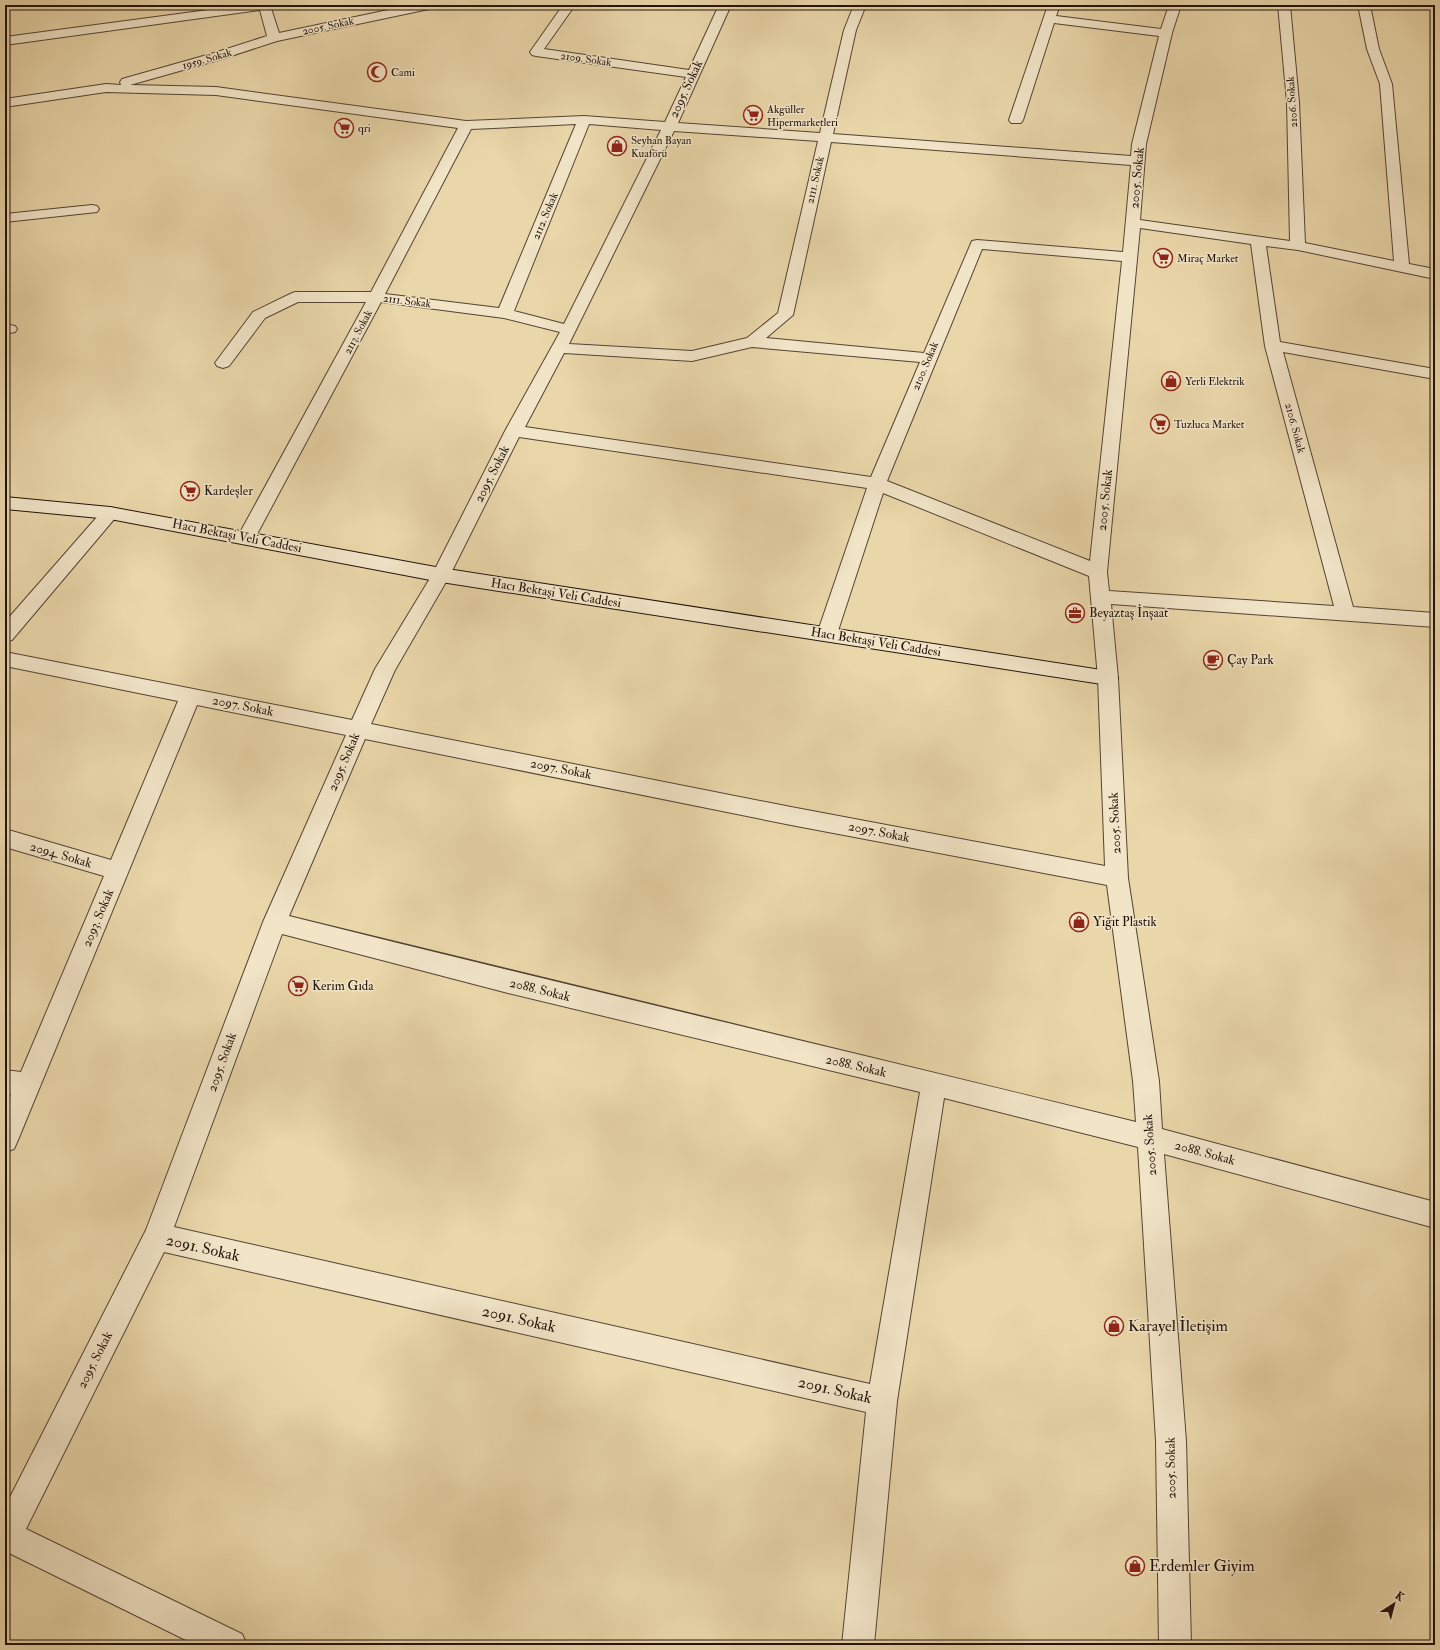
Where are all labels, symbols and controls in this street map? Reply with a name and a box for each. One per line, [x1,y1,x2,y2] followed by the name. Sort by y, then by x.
[301,14,356,38] street label: 2005. Sokak
[181,46,234,72] street label: 1959. Sokak
[560,49,613,69] street label: 2109. Sokak
[666,57,707,120] street label: 2095. Sokak
[366,61,388,83] mosque icon: Cami
[391,66,415,79] place label: Cami
[1284,75,1300,128] street label: 2106. Sokak
[766,103,838,130] place label: Akgüller Hipermarketleri
[742,104,764,126] supermarket icon: Akgüller Hipermarketleri
[333,117,355,139] supermarket icon: qri
[358,122,371,135] place label: qri
[631,134,692,160] place label: Seyhan Bayan Kuaförü
[606,135,628,157] shop icon: Seyhan Bayan Kuaförü
[1126,146,1148,209] street label: 2005. Sokak
[803,154,827,205] street label: 2111. Sokak
[529,190,561,241] street label: 2112. Sokak
[1152,247,1174,269] supermarket icon: Miraç Market
[1177,252,1239,265] place label: Miraç Market
[382,292,432,310] street label: 2111. Sokak
[341,307,375,356] street label: 2113. Sokak
[909,339,941,392] street label: 2100. Sokak
[1160,370,1182,392] shop icon: Yerli Elektrik
[1185,375,1245,388] place label: Yerli Elektrik
[1282,401,1308,455] street label: 2106. Sokak
[1149,413,1171,435] supermarket icon: Tuzluca Market
[1174,418,1245,431] place label: Tuzluca Market
[471,442,513,505] street label: 2095. Sokak
[1094,468,1116,532] street label: 2005. Sokak
[179,480,201,502] supermarket icon: Kardeşler
[204,483,253,499] place label: Kardeşler
[171,516,304,557] street label: Hacı Bektaşi Veli Caddesi
[490,575,623,611] street label: Hacı Bektaşi Veli Caddesi
[1064,602,1086,624] office icon: Beyaztaş İnşaat
[1089,604,1168,622] place label: Beyaztaş İnşaat
[810,624,943,660] street label: Hacı Bektaşi Veli Caddesi
[1202,649,1224,671] cafe icon: Çay Park
[1227,652,1275,669] place label: Çay Park
[211,692,276,720] street label: 2097. Sokak
[325,730,364,794] street label: 2095. Sokak
[529,755,594,783] street label: 2097. Sokak
[1105,791,1125,854] street label: 2005. Sokak
[847,818,912,846] street label: 2097. Sokak
[28,839,94,872] street label: 2094. Sokak
[79,886,118,949] street label: 2093. Sokak
[1068,911,1090,933] shop icon: Yiğit Plastik
[1093,914,1157,930] place label: Yiğit Plastik
[287,975,309,997] supermarket icon: Kerim Gıda
[508,975,573,1005] street label: 2088. Sokak
[312,978,374,994] place label: Kerim Gıda
[204,1030,240,1094] street label: 2095. Sokak
[824,1051,889,1081] street label: 2088. Sokak
[1140,1113,1160,1176] street label: 2005. Sokak
[1173,1137,1238,1169] street label: 2088. Sokak
[164,1230,242,1266] street label: 2091. Sokak
[480,1301,558,1337] street label: 2091. Sokak
[1103,1315,1125,1337] shop icon: Karayel İletişim
[1128,1316,1229,1336] place label: Karayel İletişim
[74,1328,116,1391] street label: 2095. Sokak
[796,1372,874,1408] street label: 2091. Sokak
[1162,1436,1180,1499] street label: 2005. Sokak
[1124,1555,1146,1577] shop icon: Erdemler Giyim
[1149,1556,1255,1576] place label: Erdemler Giyim
[1374,1584,1414,1624] north arrow
[1393,1589,1408,1605] text: K

